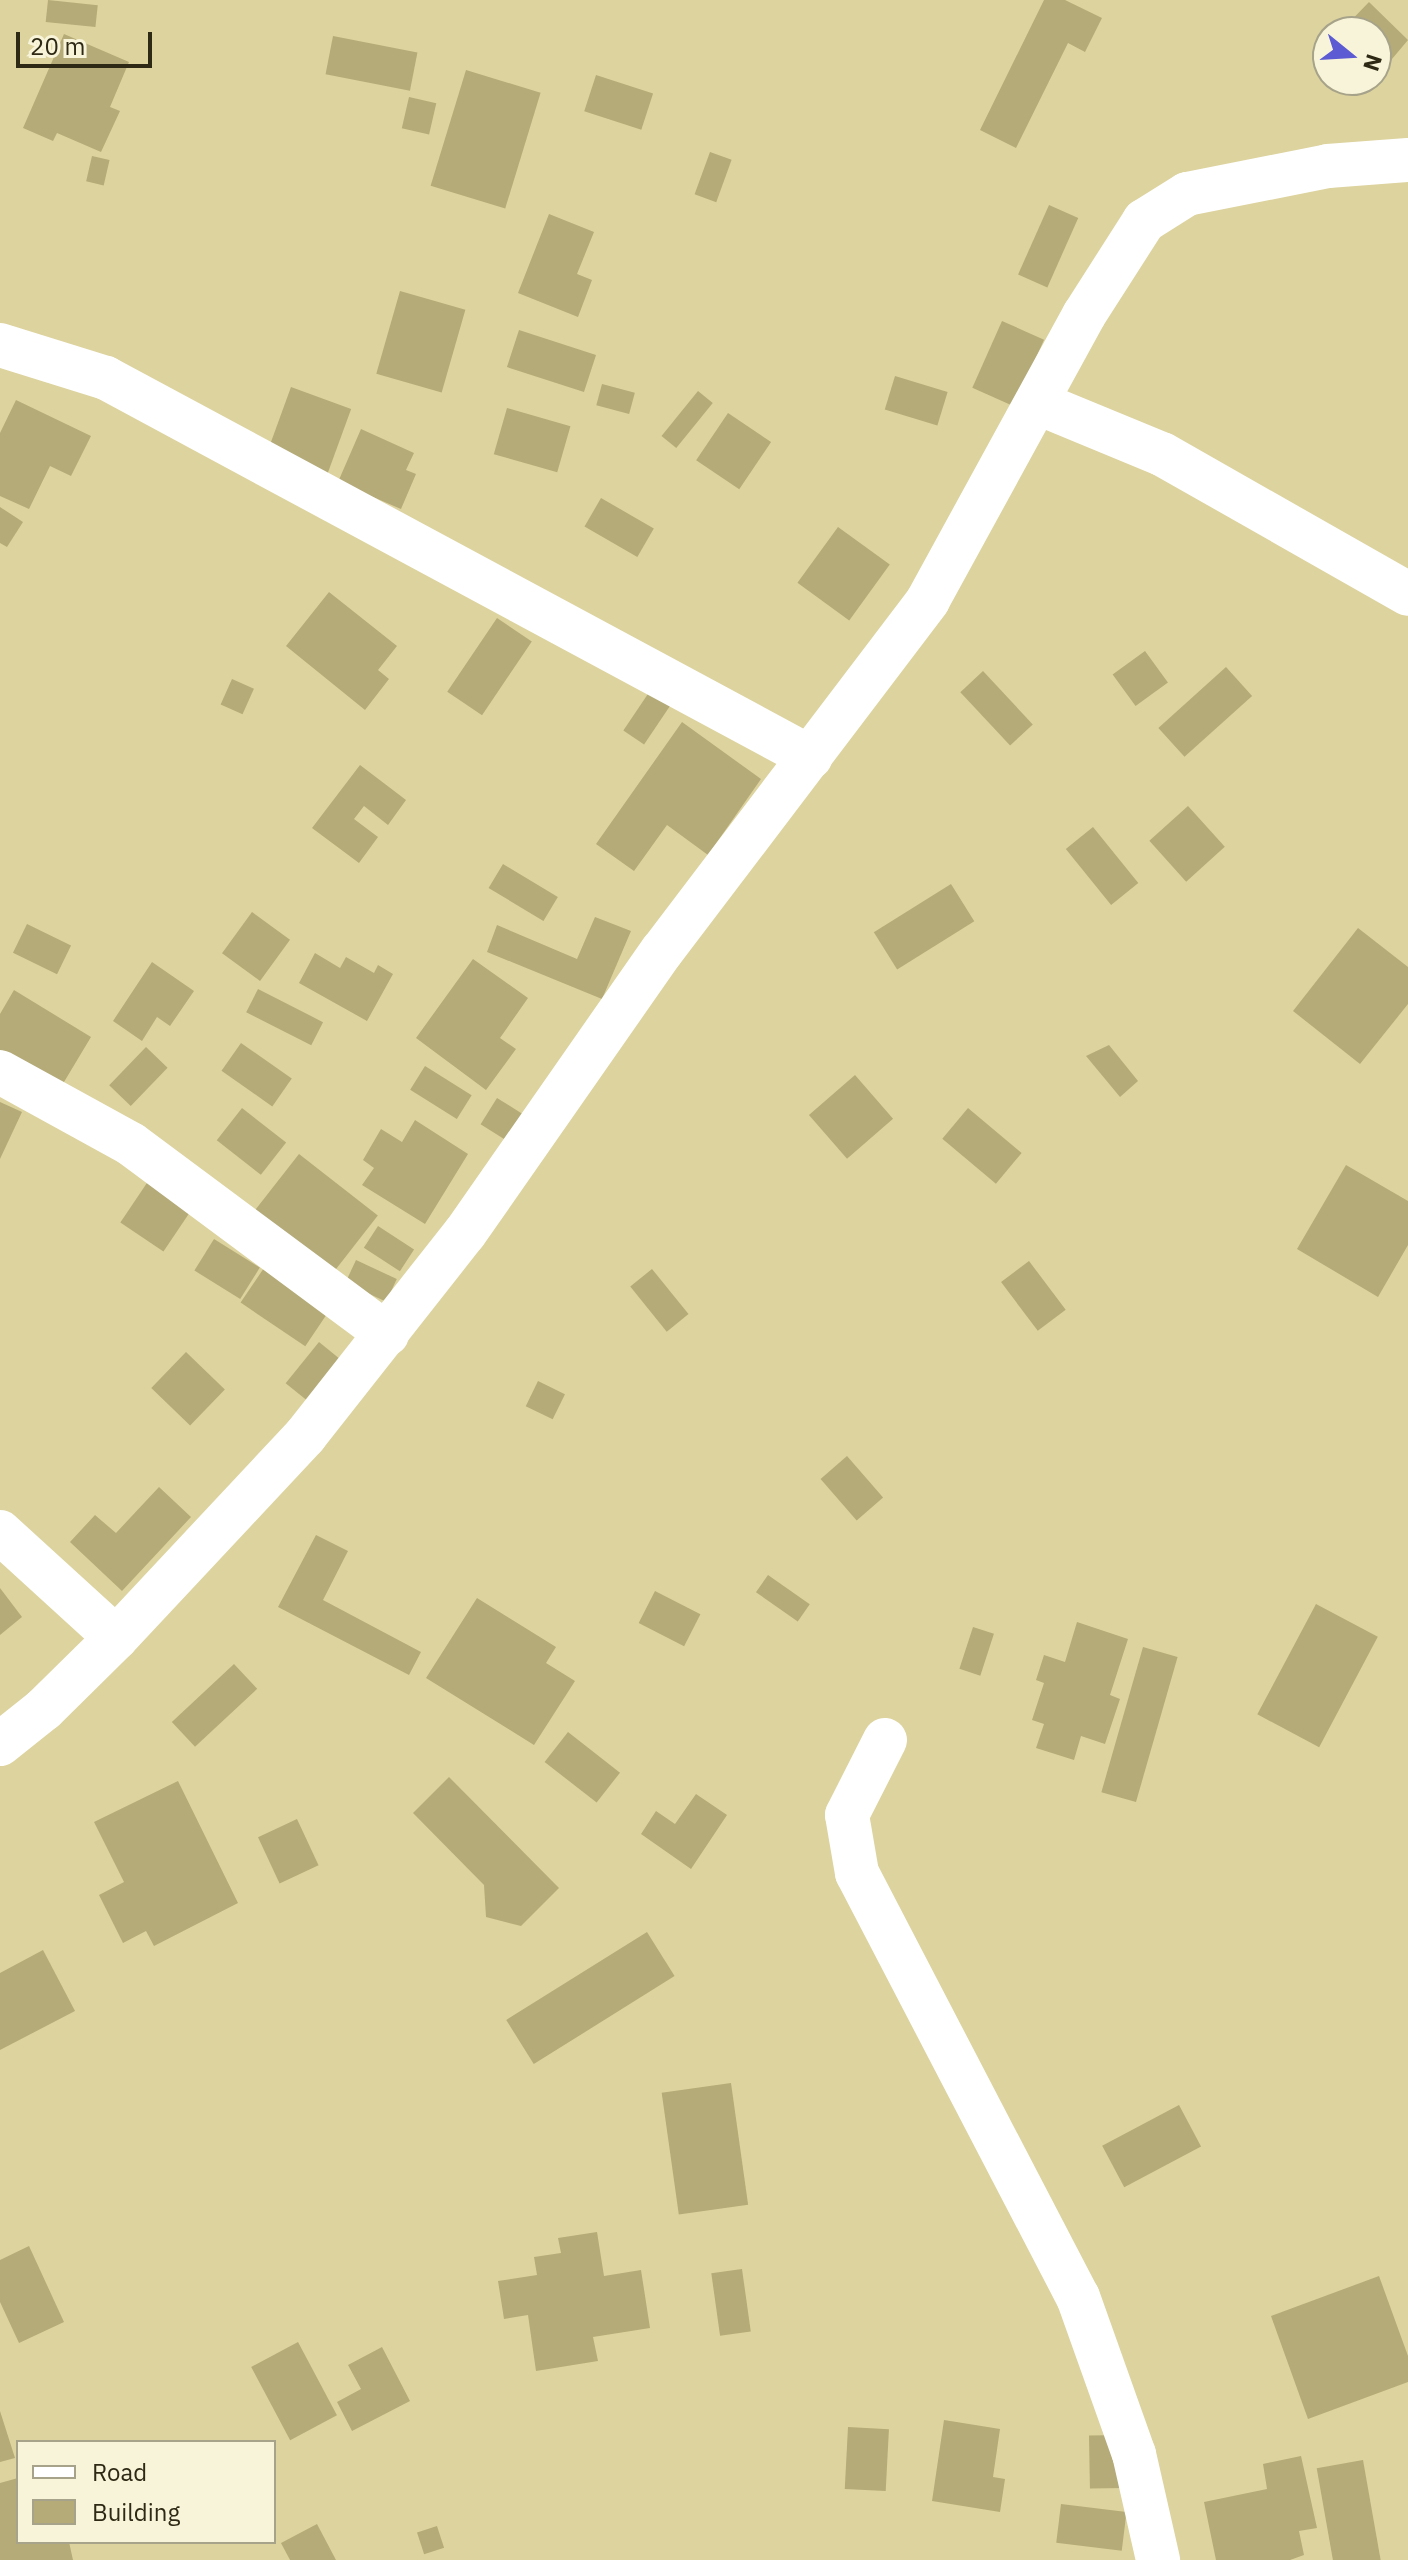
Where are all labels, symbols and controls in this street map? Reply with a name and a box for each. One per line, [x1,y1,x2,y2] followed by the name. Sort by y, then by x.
[20,16,156,66] scale bar
[1312,16,1392,96] north arrow
[30,30,85,62] text: 20 m
[1357,51,1390,75] text: N
[16,2440,276,2544] legend
[92,2456,147,2488] text: Road
[92,2496,180,2528] text: Building

